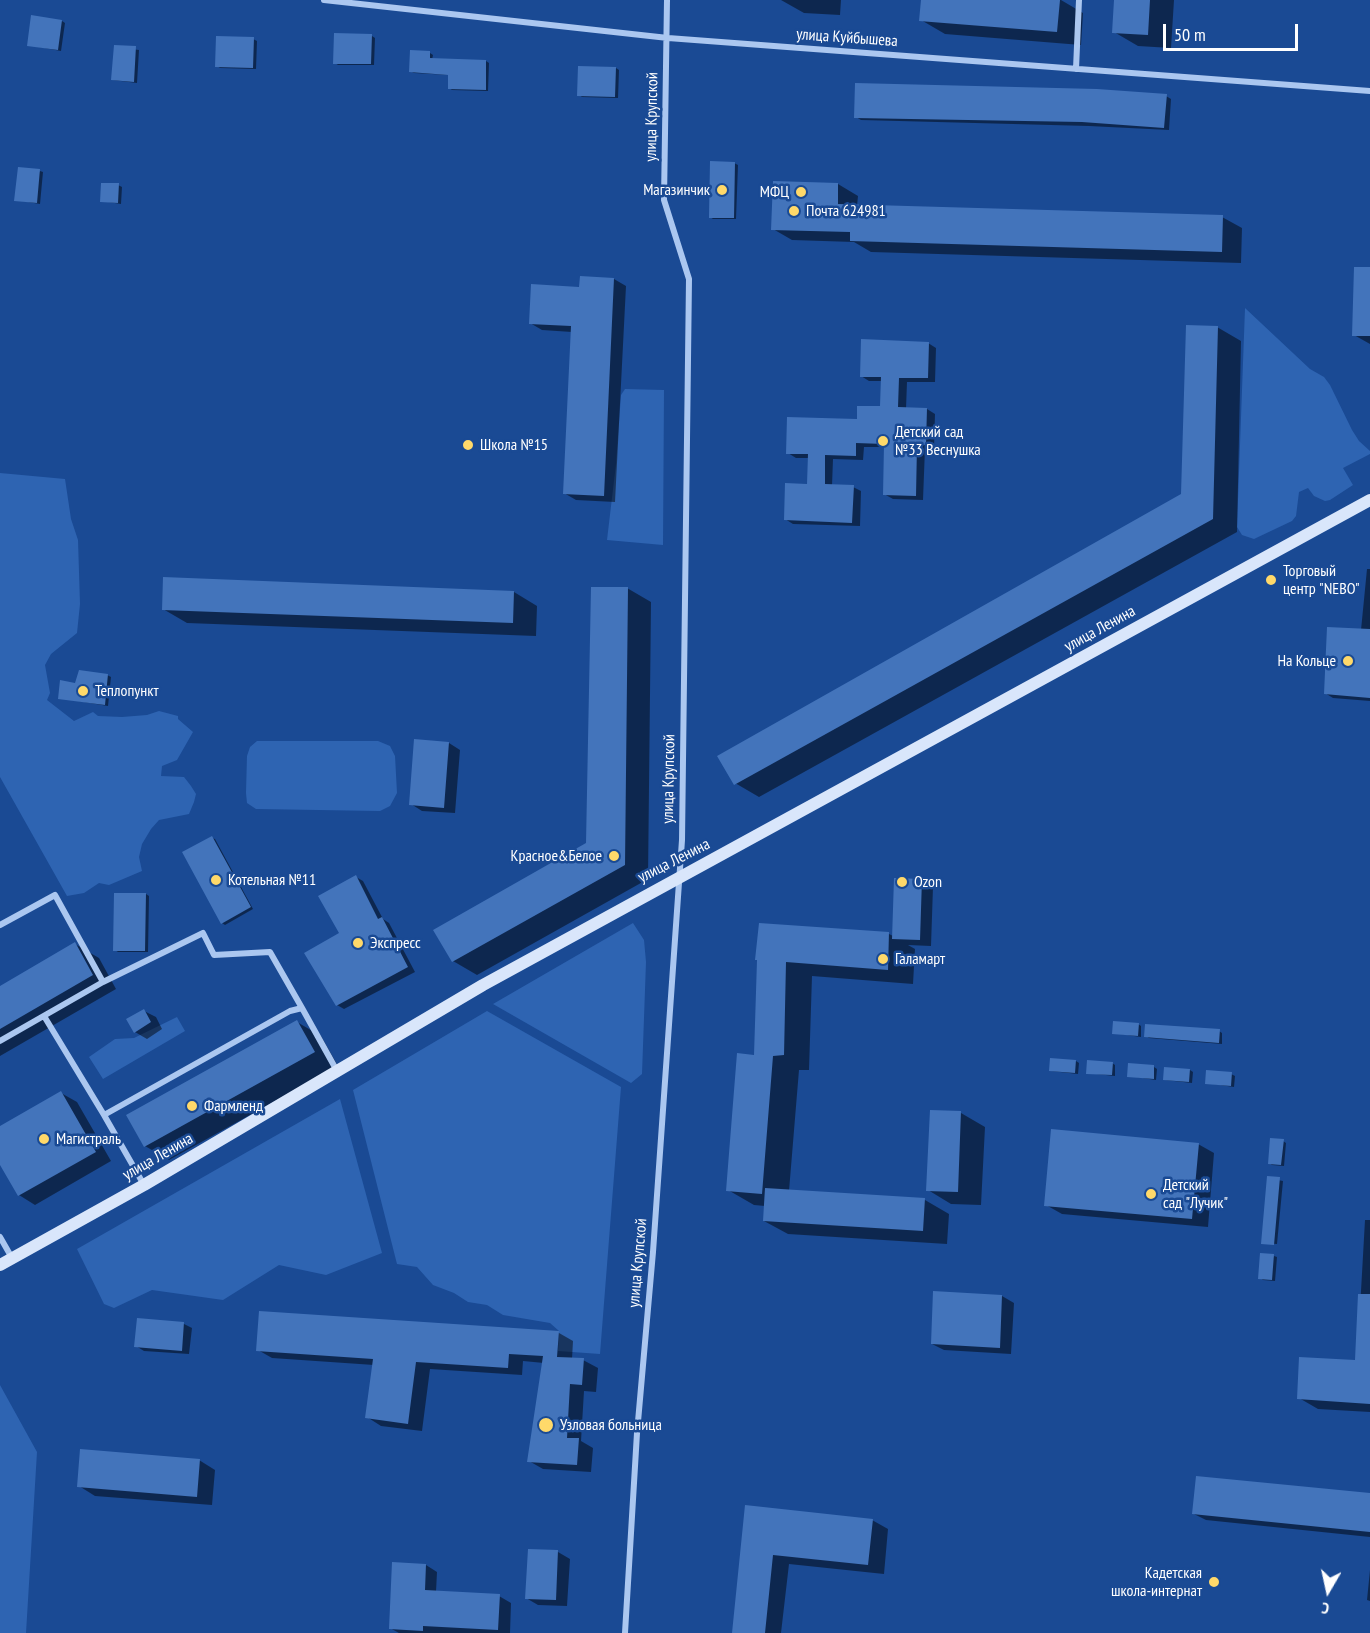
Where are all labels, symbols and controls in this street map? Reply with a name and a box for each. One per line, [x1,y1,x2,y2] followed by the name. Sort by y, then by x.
[1166,12,1301,50] scale bar
[1174,23,1206,46] text: 50 m
[796,25,898,51] street label: улица Куйбышева
[642,72,662,162] street label: улица Крупской
[643,180,710,200] place label: Магазинчик
[760,182,789,202] place label: МФЦ
[715,183,729,197] marker: Магазинчик
[794,185,808,199] marker: МФЦ
[806,201,886,221] place label: Почта 624981
[787,204,801,218] marker: Почта 624981
[895,422,981,460] place label: Детский сад №33 Веснушка
[876,434,890,448] marker: Детский сад №33 Веснушка
[480,435,548,455] place label: Школа №15
[461,438,475,452] marker: Школа №15
[1283,561,1360,599] place label: Торговый центр "NEBO"
[1264,573,1278,587] marker: Торговый центр "NEBO"
[1061,602,1139,656] street label: улица Ленина
[1277,651,1336,671] place label: На Кольце
[1341,654,1355,668] marker: На Кольце
[95,681,159,701] place label: Теплопункт
[76,684,90,698] marker: Теплопункт
[659,734,679,824] street label: улица Крупской
[635,835,713,887] street label: улица Ленина
[511,846,602,866] place label: Красное&Белое
[607,849,621,863] marker: Красное&Белое
[228,870,316,890] place label: Котельная №11
[914,872,942,892] place label: Ozon
[209,873,223,887] marker: Котельная №11
[895,875,909,889] marker: Ozon
[370,933,421,953] place label: Экспресс
[351,936,365,950] marker: Экспресс
[895,949,945,969] place label: Галамарт
[876,952,890,966] marker: Галамарт
[204,1096,263,1116] place label: Фармленд
[185,1099,199,1113] marker: Фармленд
[56,1129,121,1149] place label: Магистраль
[119,1129,197,1185] street label: улица Ленина
[37,1132,51,1146] marker: Магистраль
[1163,1175,1228,1213] place label: Детский сад "Лучик"
[1144,1187,1158,1201] marker: Детский сад "Лучик"
[625,1218,651,1308] street label: улица Крупской
[560,1415,662,1435] place label: Узловая больница
[537,1416,555,1434] marker: Узловая больница
[1298,1561,1358,1621] north arrow
[1111,1563,1202,1601] place label: Кадетская школа-интернат
[1207,1575,1221,1589] marker: Кадетская школа-интернат
[1320,1598,1330,1619] text: С

